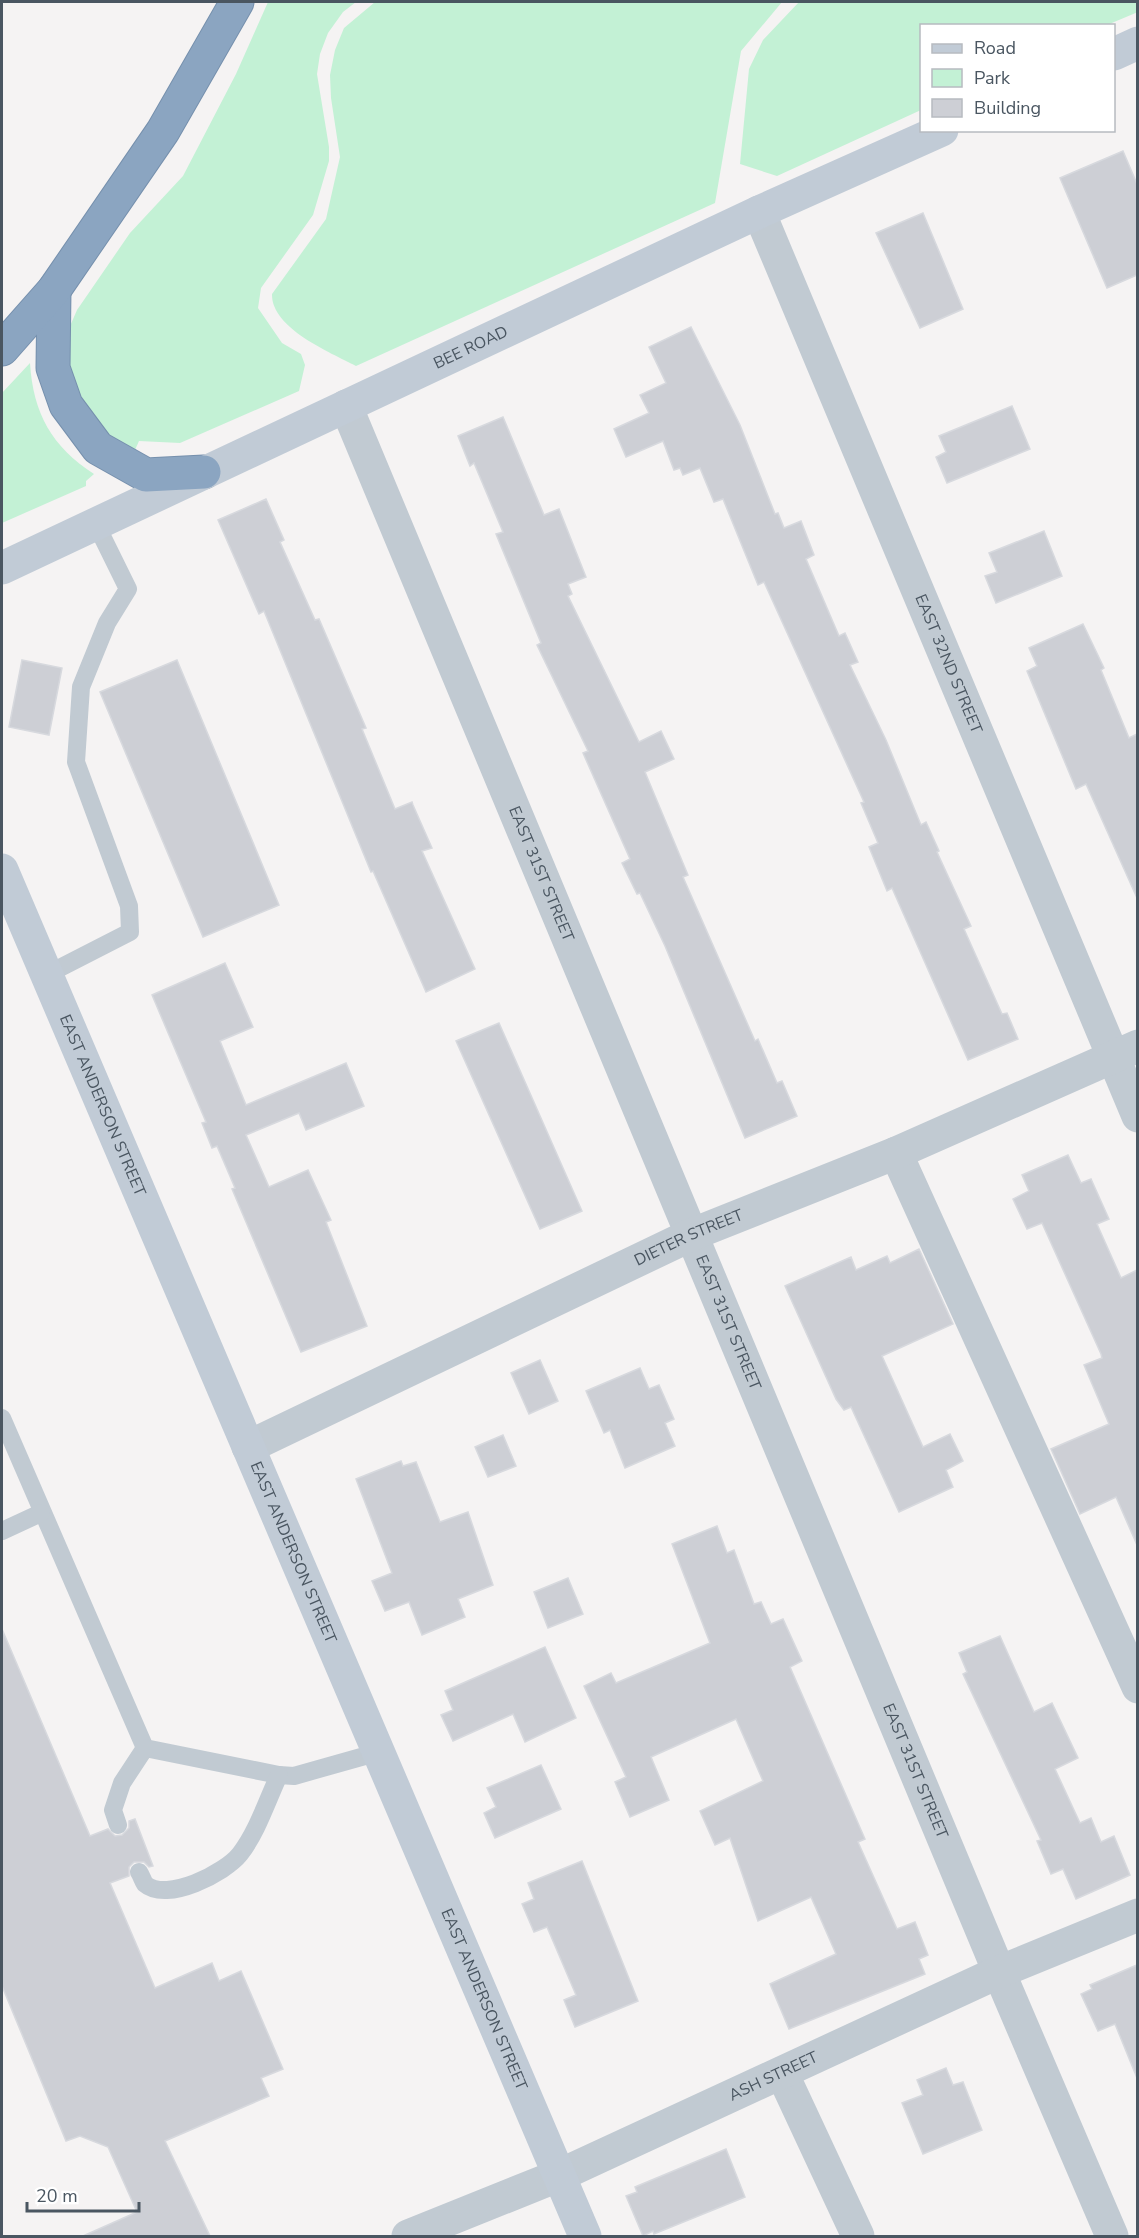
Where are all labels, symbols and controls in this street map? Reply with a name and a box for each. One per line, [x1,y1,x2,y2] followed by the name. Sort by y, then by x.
[920,24,1115,132] legend
[974,36,1016,60] text: Road
[974,66,1011,90] text: Park
[974,96,1041,120] text: Building
[430,321,512,375] street label: BEE ROAD
[909,591,988,737] street label: EAST 32ND STREET
[503,803,579,945] street label: EAST 31ST STREET
[54,1011,151,1200] street label: EAST ANDERSON STREET
[631,1204,747,1271] street label: DIETER STREET
[690,1251,766,1394] street label: EAST 31ST STREET
[245,1458,342,1647] street label: EAST ANDERSON STREET
[877,1700,953,1842] street label: EAST 31ST STREET
[436,1905,533,2094] street label: EAST ANDERSON STREET
[725,2046,822,2106] street label: ASH STREET
[27,2175,140,2213] scale bar
[36,2184,78,2208] text: 20 m

